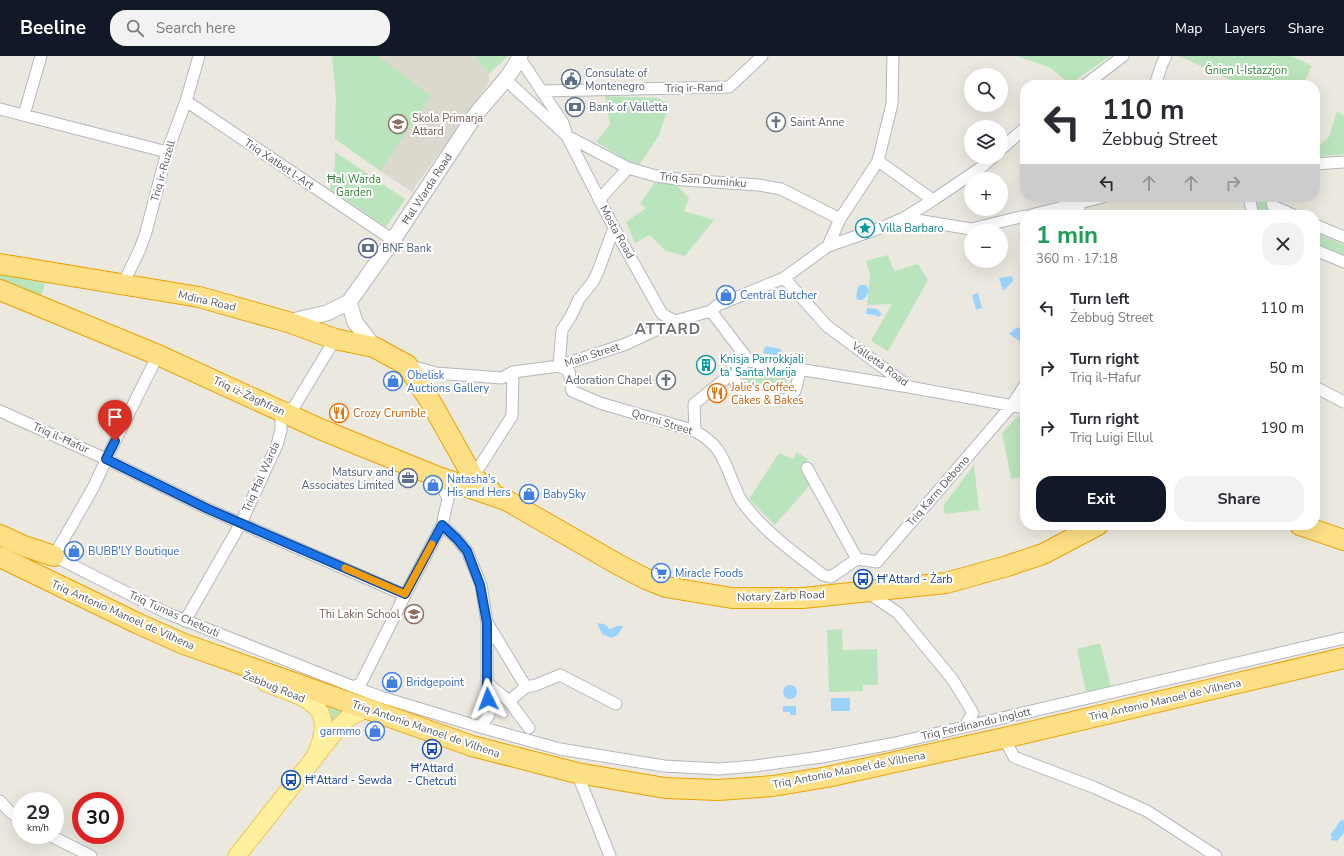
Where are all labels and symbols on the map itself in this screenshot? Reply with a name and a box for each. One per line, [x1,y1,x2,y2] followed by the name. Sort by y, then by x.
[1205,63,1287,78] park label: Ġnien l-Istazzjon
[585,66,647,94] place label: Consulate of Montenegro
[560,68,582,90] public building icon: Consulate of Montenegro
[665,80,723,96] street label: Triq ir-Rand
[564,96,586,118] bank icon: Bank of Valletta
[589,100,668,115] place label: Bank of Valletta
[412,111,483,139] place label: Skola Primarja Attard
[765,111,787,133] church icon: Saint Anne
[387,113,409,135] school or university icon: Skola Primarja Attard
[790,115,845,130] place label: Saint Anne
[241,135,317,193] street label: Triq Xatbet l-Art
[147,138,179,203] street label: Triq ir-Rużell
[398,150,456,228] street label: Ħal Warda Road
[659,169,747,191] street label: Triq San Duminku
[327,172,381,200] park label: Ħal Warda Garden
[596,203,638,261] street label: Mosta Road
[854,217,876,239] place icon: Villa Barbaro
[878,221,944,236] place label: Villa Barbaro
[357,237,379,259] bank icon: BNF Bank
[382,241,432,256] place label: BNF Bank
[715,284,737,306] shop icon: Central Butcher
[177,287,237,315] street label: Mdina Road
[740,288,817,303] place label: Central Butcher
[635,319,701,339] district label: ATTARD
[848,338,911,390] street label: Valletta Road
[563,339,622,371] street label: Main Street
[720,352,804,380] place label: Knisja Parrokkjali ta' Santa Marija
[695,354,717,376] building icon: Knisja Parrokkjali ta' Santa Marija
[407,368,490,396] place label: Obelisk Auctions Gallery
[655,369,677,391] church icon: Adoration Chapel
[382,370,404,392] shop icon: Obelisk Auctions Gallery
[211,373,287,419] street label: Triq iż-Żagħfran
[565,373,653,388] place label: Adoration Chapel
[730,380,804,408] place label: Jalie's Coffee, Cakes & Bakes
[706,382,728,404] restaurant icon: Jalie's Coffee, Cakes & Bakes
[98,400,132,441] pin
[328,402,350,424] restaurant icon: Crozy Crumble
[353,406,426,421] place label: Crozy Crumble
[630,406,695,438] street label: Qormi Street
[30,419,92,457] street label: Triq il-Ħafur
[239,439,283,515] street label: Triq Ħal Warda
[903,452,973,530] street label: Triq Karm Debono
[302,465,394,493] place label: Matsurv and Associates Limited
[397,467,419,489] office icon: Matsurv and Associates Limited
[447,472,511,500] place label: Natasha's His and Hers
[422,474,444,496] shop icon: Natasha's His and Hers
[518,483,540,505] shop icon: BabySky
[543,487,586,502] place label: BabySky
[63,540,85,562] shop icon: BUBB'LY Boutique
[88,544,180,559] place label: BUBB'LY Boutique
[650,562,672,584] supermarket icon: Miracle Foods
[675,566,743,581] place label: Miracle Foods
[852,568,874,590] bus stop icon: Ħ'Attard - Żarb
[877,572,953,587] place label: Ħ'Attard - Żarb
[49,576,197,654] street label: Triq Antonio Manoel de Vilhena
[126,587,222,641] street label: Triq Tumas Chetcuti
[737,587,825,605] street label: Notary Zarb Road
[403,603,425,625] school or university icon: Thi Lakin School
[319,607,401,622] place label: Thi Lakin School
[241,668,307,706] street label: Żebbuġ Road
[381,671,403,693] shop icon: Bridgepoint
[406,675,464,690] place label: Bridgepoint
[1087,675,1243,725] street label: Triq Antonio Manoel de Vilhena
[467,678,509,720] position arrow
[350,697,502,761] street label: Triq Antonio Manoel de Vilhena
[920,704,1032,744] street label: Triq Ferdinandu Inglott
[364,720,386,742] shop icon: garmmo
[320,724,361,739] place label: garmmo
[421,738,443,760] bus stop icon: Ħ'Attard - Chetcuti
[771,748,927,792] street label: Triq Antonio Manoel de Vilhena
[408,761,456,789] place label: Ħ'Attard - Chetcuti
[280,769,302,791] bus stop icon: Ħ'Attard - Sewda
[305,773,392,788] place label: Ħ'Attard - Sewda
[72,792,124,844] speed limit sign: 30

